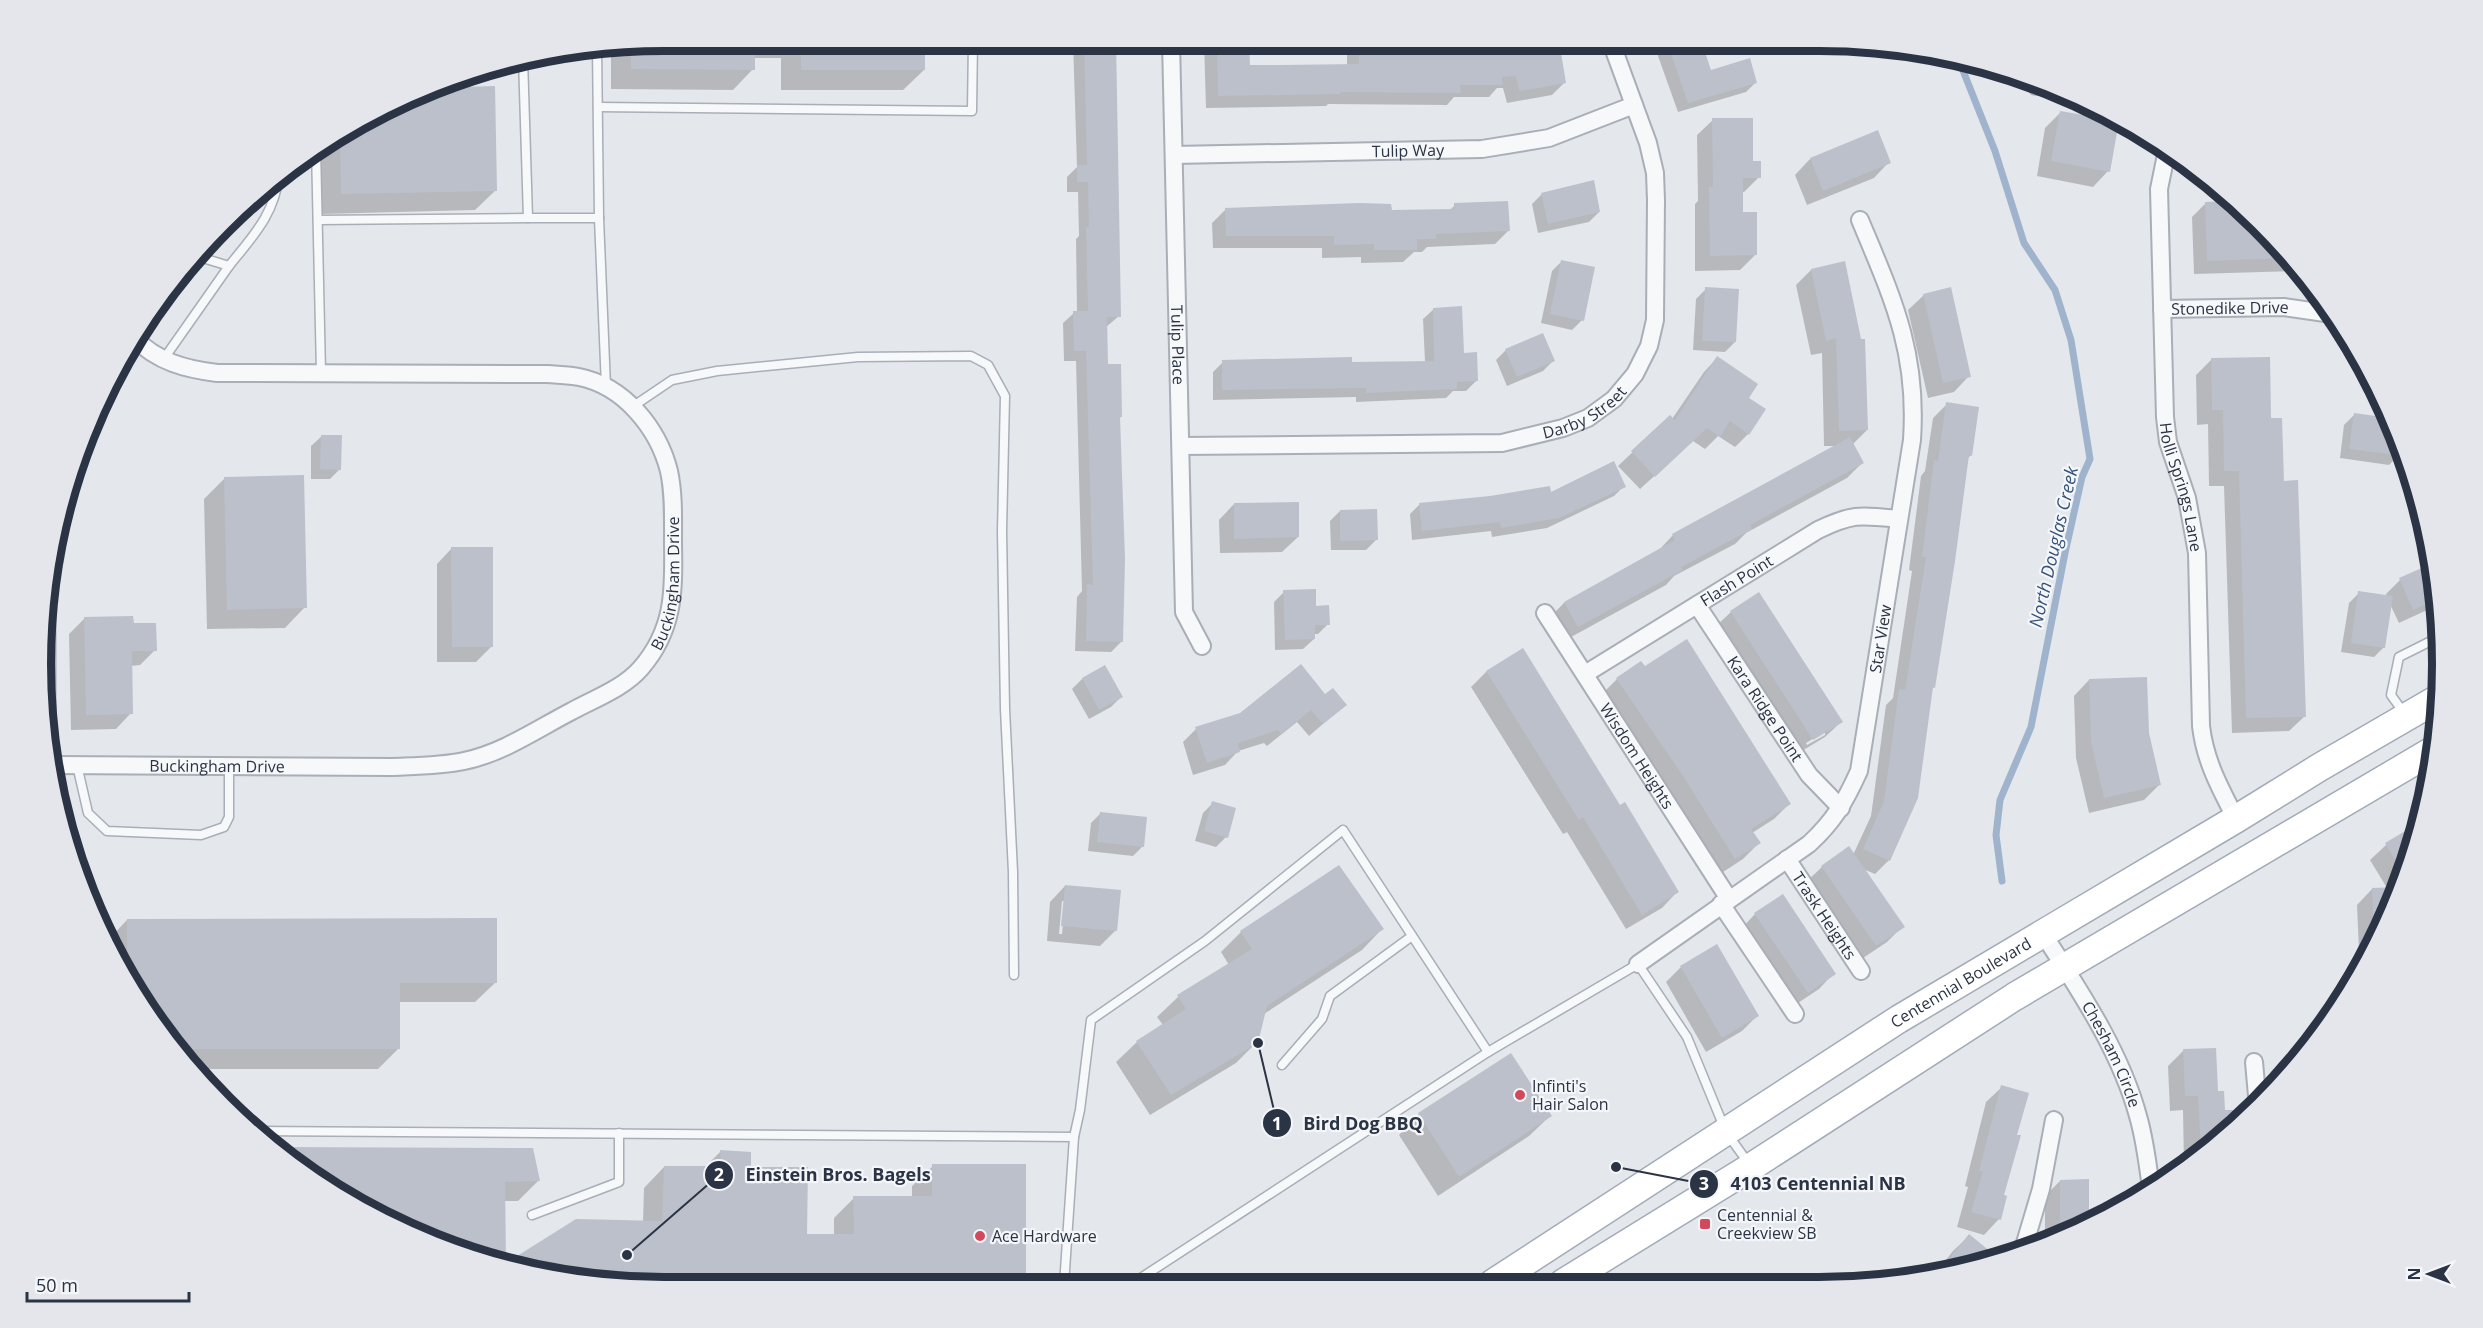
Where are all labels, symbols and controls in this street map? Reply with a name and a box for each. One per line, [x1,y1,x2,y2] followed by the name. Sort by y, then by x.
[1372,139,1445,162] street label: Tulip Way
[2171,296,2290,320] street label: Stonedike Drive
[1166,305,1190,385] street label: Tulip Place
[1540,381,1632,444] street label: Darby Street
[2155,421,2208,554] street label: Holli Springs Lane
[2023,463,2083,630] water label: North Douglas Creek
[645,516,684,654] street label: Buckingham Drive
[1696,549,1777,611] street label: Flash Point
[1864,602,1897,675] street label: Star View
[1722,651,1808,766] street label: Kara Ridge Point
[1595,699,1679,813] street label: Wisdom Heights
[149,755,285,777] street label: Buckingham Drive
[1787,867,1862,964] street label: Trask Heights
[1886,932,2035,1033] street label: Centennial Boulevard
[2077,997,2146,1110] street label: Chesham Circle
[1532,1075,1609,1115] place label: Infinti's Hair Salon
[1513,1088,1527,1102] marker: Infinti's Hair Salon
[1262,1105,1435,1141] callout: Bird Dog BBQ
[1272,1111,1282,1135] text: 1
[1303,1111,1423,1135] text: Bird Dog BBQ
[704,1157,943,1193] callout: Einstein Bros. Bagels
[714,1162,724,1186] text: 2
[745,1162,931,1186] text: Einstein Bros. Bagels
[1689,1166,1918,1202] callout: 4103 Centennial NB
[1699,1171,1709,1195] text: 3
[1730,1171,1906,1195] text: 4103 Centennial NB
[1717,1204,1817,1244] place label: Centennial & Creekview SB
[1698,1217,1712,1231] marker: Centennial & Creekview SB
[992,1225,1097,1247] place label: Ace Hardware
[973,1229,987,1243] marker: Ace Hardware
[2399,1244,2459,1304] north arrow
[27,1265,189,1303] scale bar
[2403,1267,2425,1281] text: N
[36,1273,78,1297] text: 50 m

